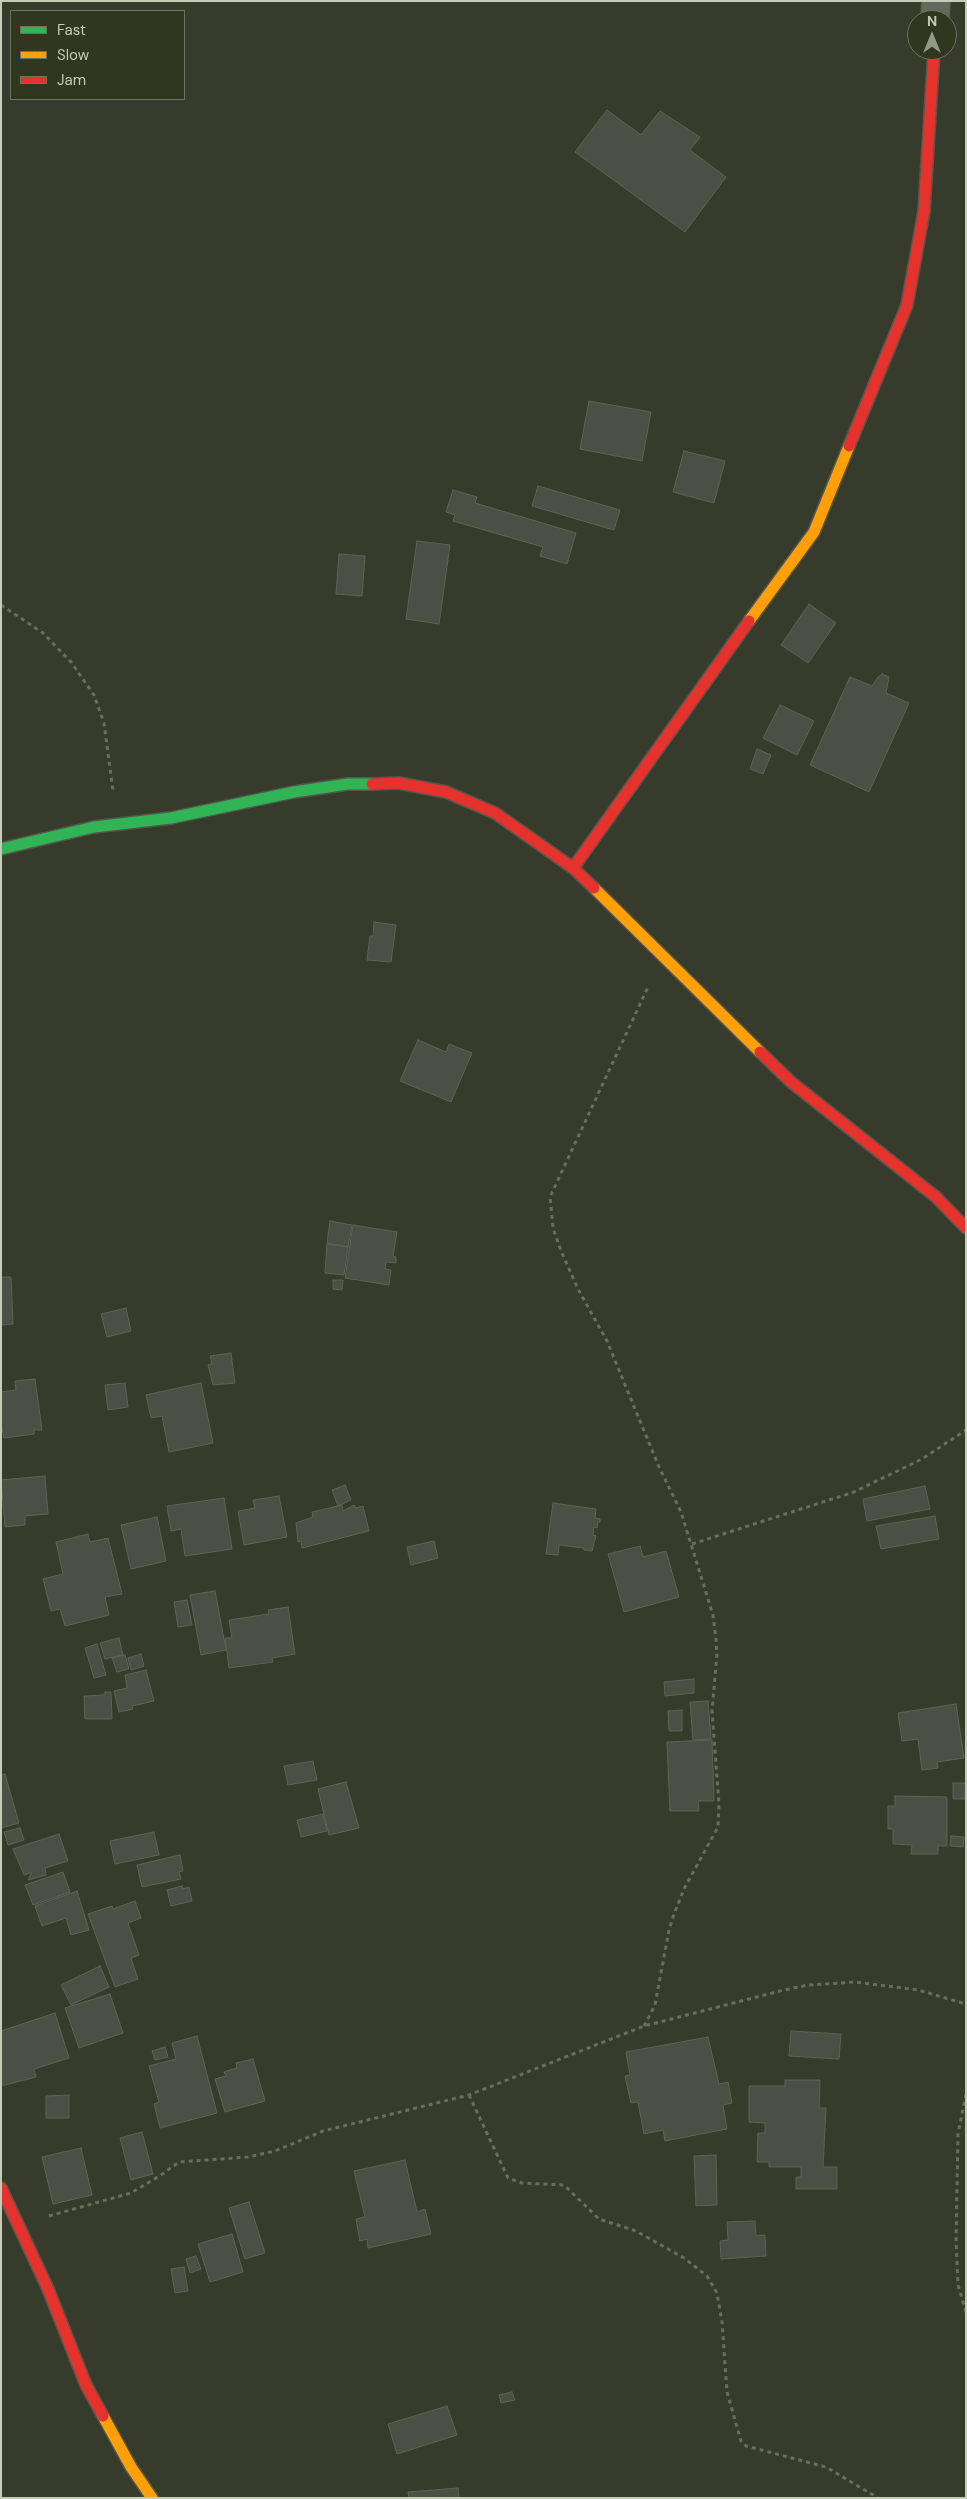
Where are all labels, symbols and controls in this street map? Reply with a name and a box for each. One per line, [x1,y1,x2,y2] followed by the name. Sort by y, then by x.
[10,10,185,100] legend
[907,10,957,60] north arrow
[927,12,937,30] text: N
[57,20,86,40] text: Fast
[57,45,89,65] text: Slow
[57,70,86,90] text: Jam

